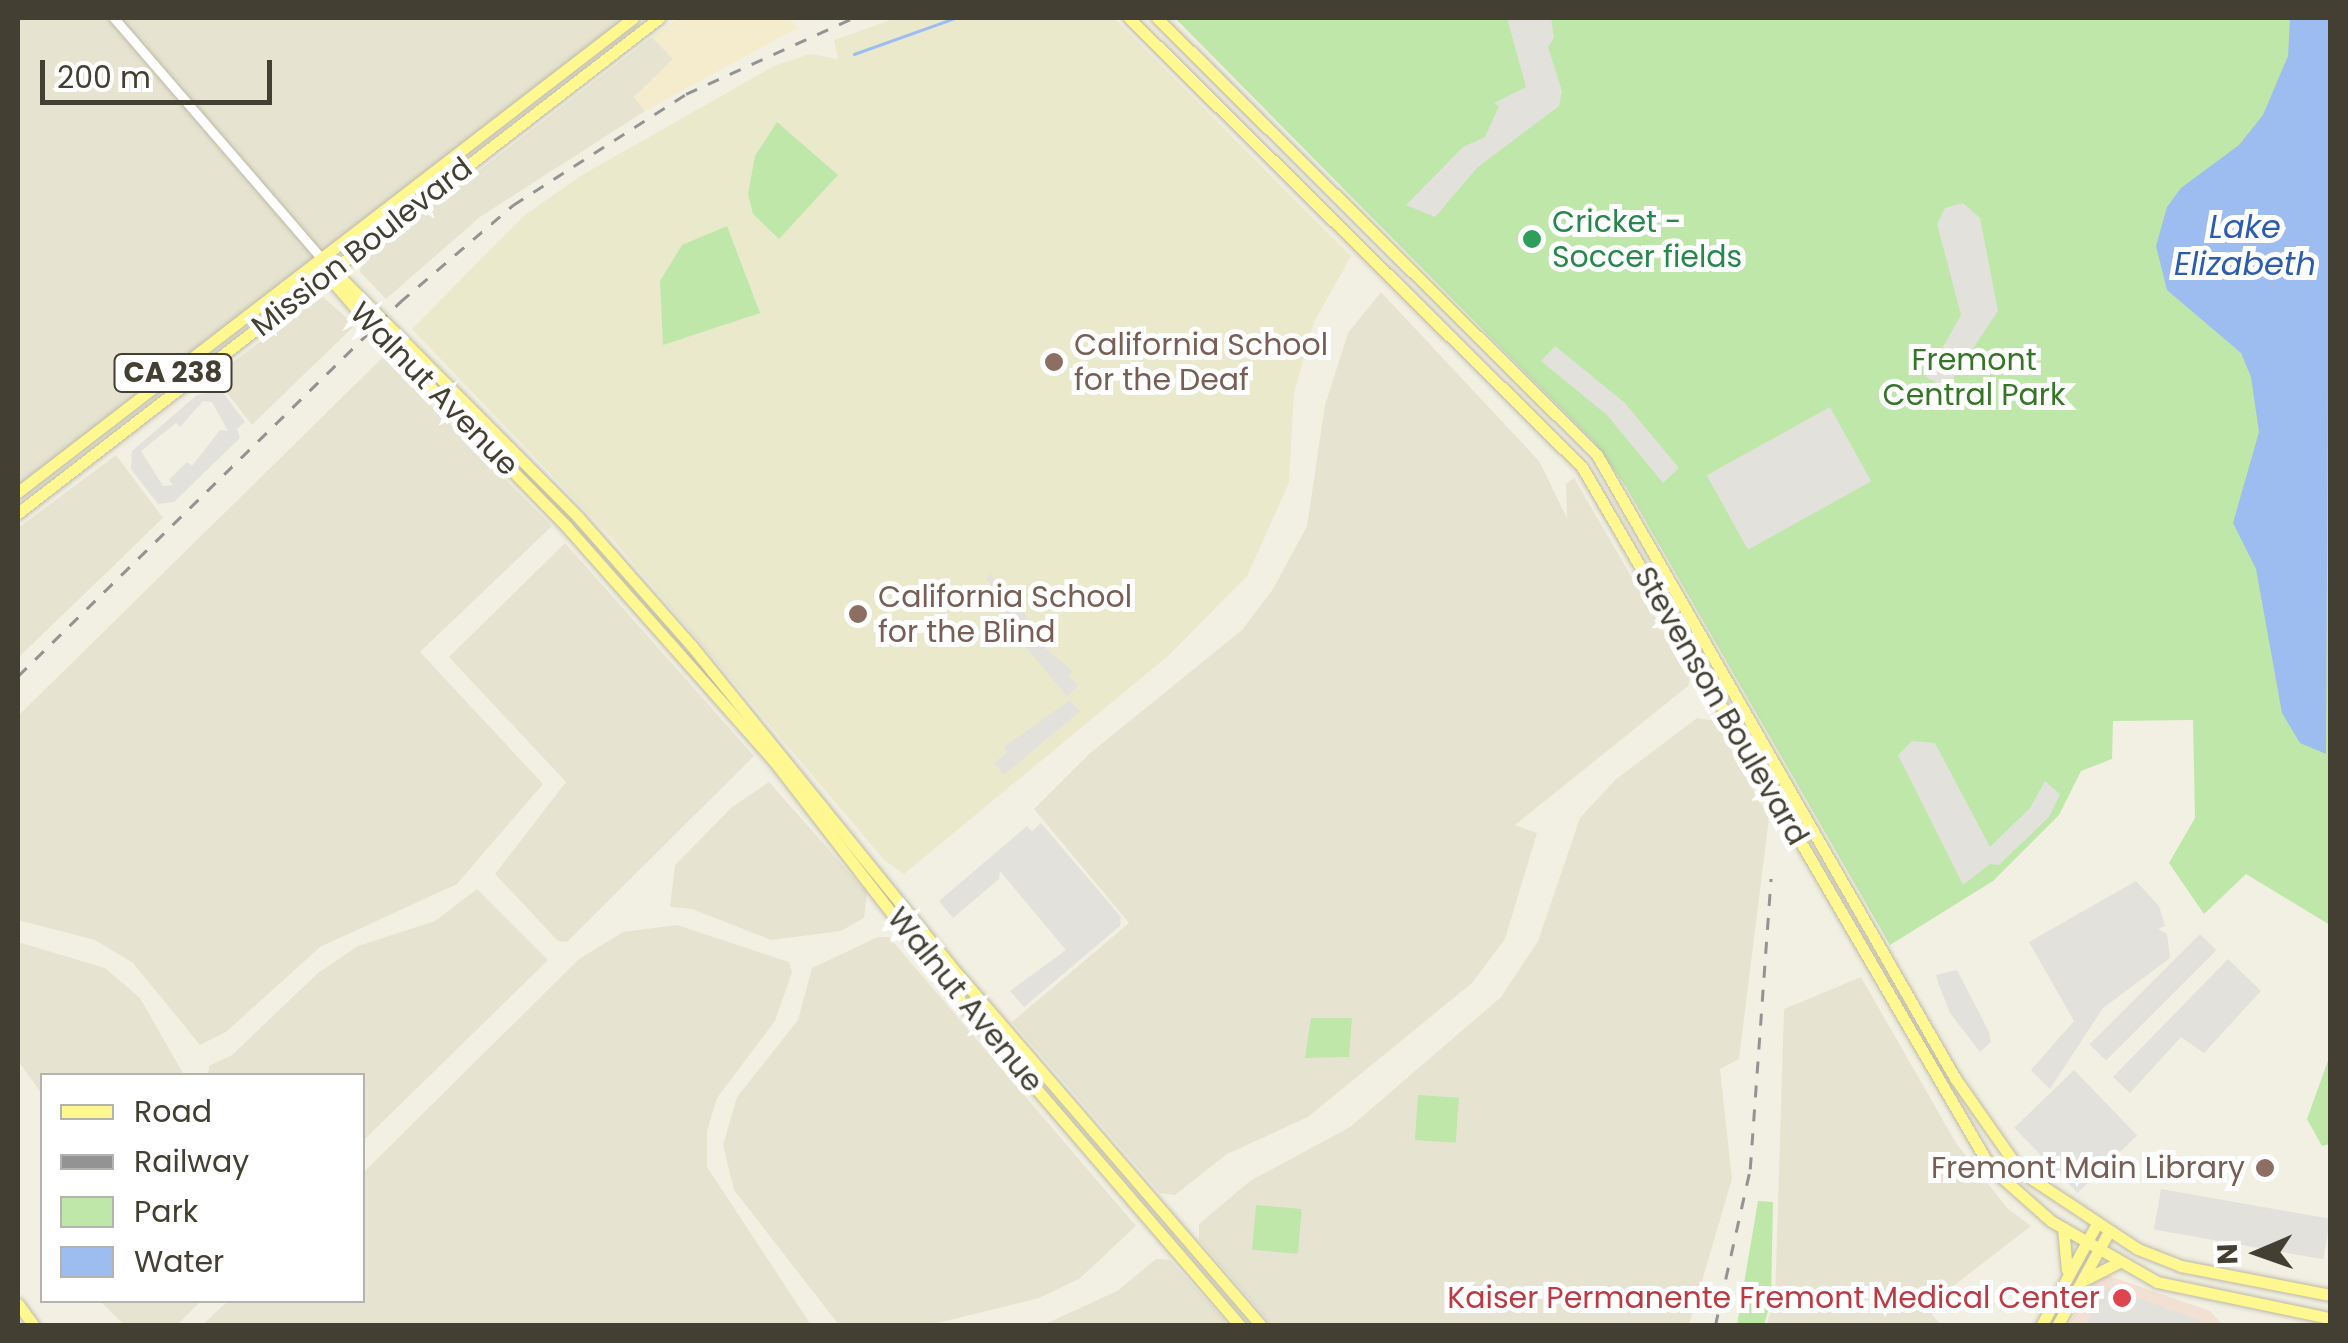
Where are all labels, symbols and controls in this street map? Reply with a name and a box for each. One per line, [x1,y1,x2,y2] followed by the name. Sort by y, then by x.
[45,40,278,102] scale bar
[57,56,151,99] text: 200 m
[245,150,479,344] street label: Mission Boulevard
[1552,204,1742,274] place label: Cricket - Soccer fields
[2174,209,2316,284] water label: Lake Elizabeth
[1521,228,1543,250] marker: Cricket - Soccer fields
[342,295,526,483] street label: Walnut Avenue
[1074,327,1328,398] place label: California School for the Deaf
[1882,342,2066,412] park label: Fremont Central Park
[113,350,233,396] road number: CA 238
[1043,351,1065,373] marker: California School for the Deaf
[1627,561,1815,851] street label: Stevenson Boulevard
[878,579,1132,650] place label: California School for the Blind
[847,603,869,625] marker: California School for the Blind
[880,900,1050,1100] street label: Walnut Avenue
[40,1073,365,1303] legend
[134,1090,212,1133] text: Road
[134,1140,249,1183] text: Railway
[1931,1150,2245,1186] place label: Fremont Main Library
[2254,1157,2276,1179] marker: Fremont Main Library
[134,1190,198,1233] text: Park
[2208,1203,2308,1303] north arrow
[134,1240,224,1283] text: Water
[2208,1243,2247,1265] text: N
[1447,1280,2100,1316] place label: Kaiser Permanente Fremont Medical Center
[2109,1285,2135,1311] marker: Kaiser Permanente Fremont Medical Center

